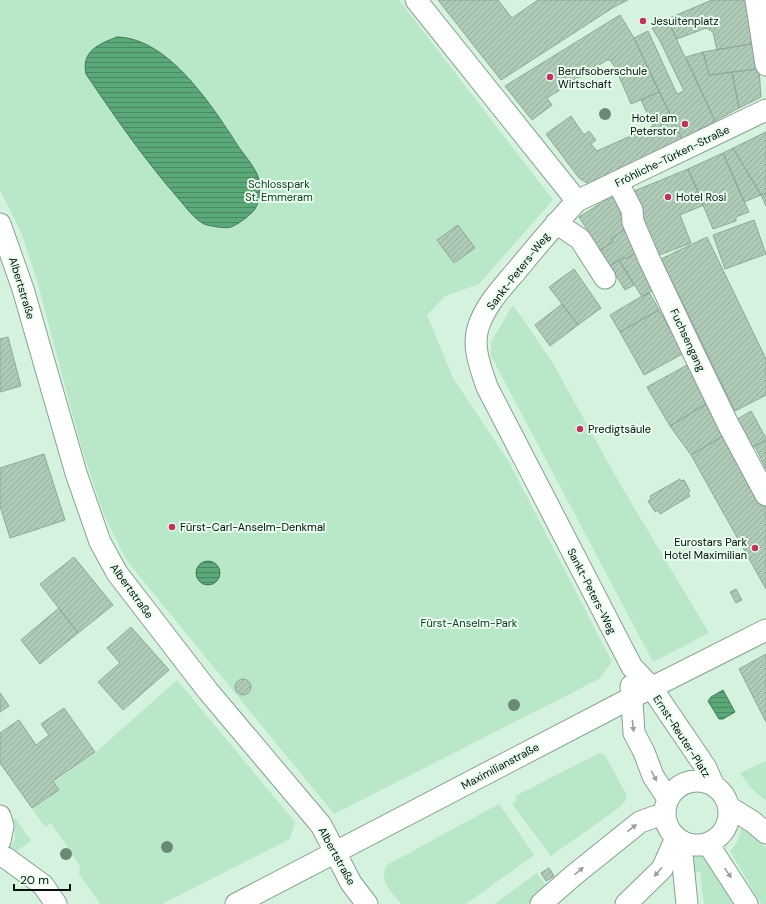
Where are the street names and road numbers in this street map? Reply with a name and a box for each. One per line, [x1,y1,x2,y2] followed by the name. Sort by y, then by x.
[612,122,732,190] street label: Fröhliche-Türken-Straße
[483,229,553,313] street label: Sankt-Peters-Weg
[6,255,38,321] street label: Albertstraße
[667,306,709,374] street label: Fuchsengang
[564,546,620,636] street label: Sankt-Peters-Weg
[107,561,157,621] street label: Albertstraße
[650,692,714,780] street label: Ernst-Reuter-Platz
[459,740,541,792] street label: Maximilianstraße
[315,824,359,888] street label: Albertstraße

